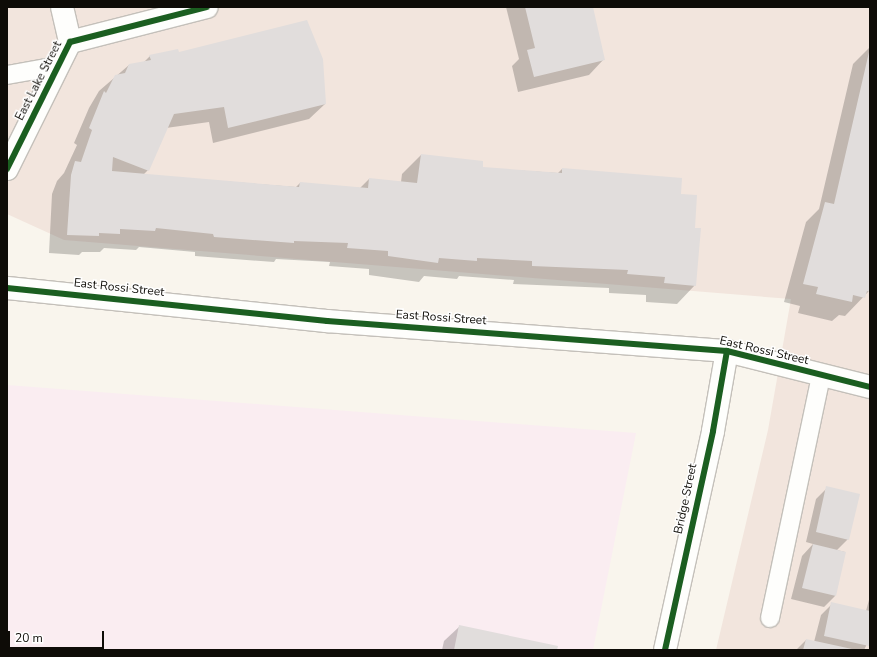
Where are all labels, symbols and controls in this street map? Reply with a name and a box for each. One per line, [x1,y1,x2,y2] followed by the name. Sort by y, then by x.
[13,39,65,123] street label: East Lake Street
[73,276,165,300] street label: East Rossi Street
[395,308,487,328] street label: East Rossi Street
[718,334,810,368] street label: East Rossi Street
[672,463,700,535] street label: Bridge Street
[10,623,106,649] scale bar
[15,630,43,646] text: 20 m

